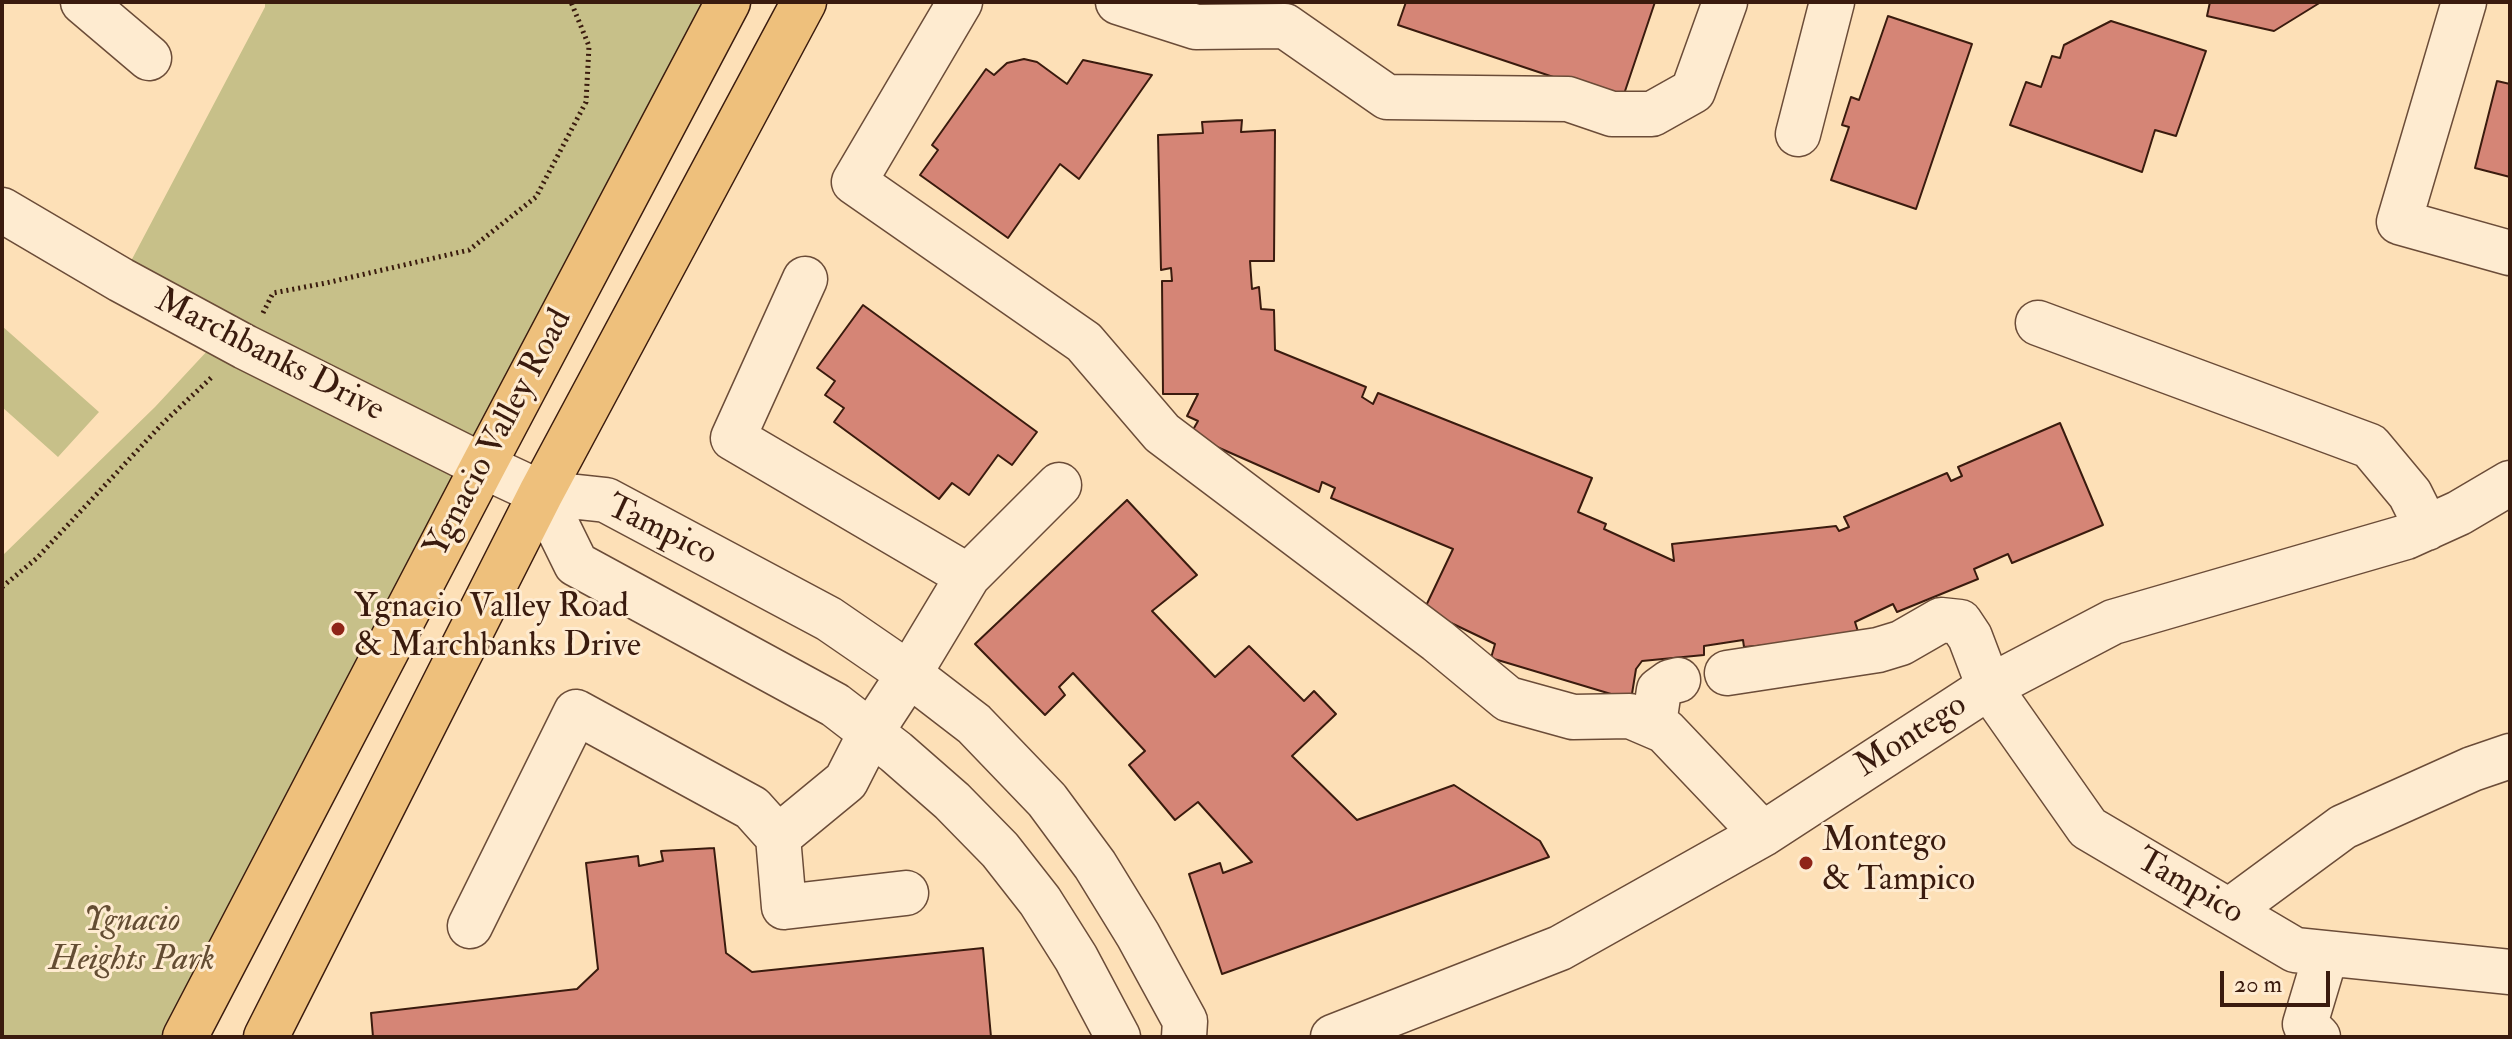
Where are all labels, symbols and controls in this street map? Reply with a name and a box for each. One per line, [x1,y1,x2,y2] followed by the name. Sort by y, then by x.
[148,282,390,432] street label: Marchbanks Drive
[417,303,583,565] street label: Ygnacio Valley Road
[599,488,723,576] street label: Tampico
[354,589,641,668] place label: Ygnacio Valley Road & Marchbanks Drive
[329,620,347,638] marker: Ygnacio Valley Road & Marchbanks Drive
[1849,686,1975,788] street label: Montego
[1822,823,1975,902] place label: Montego & Tampico
[2128,841,2250,935] street label: Tampico
[1797,854,1815,872] marker: Montego & Tampico
[49,903,215,982] park label: Ygnacio Heights Park
[2224,955,2334,1005] scale bar
[2234,969,2282,1000] text: 20 m

